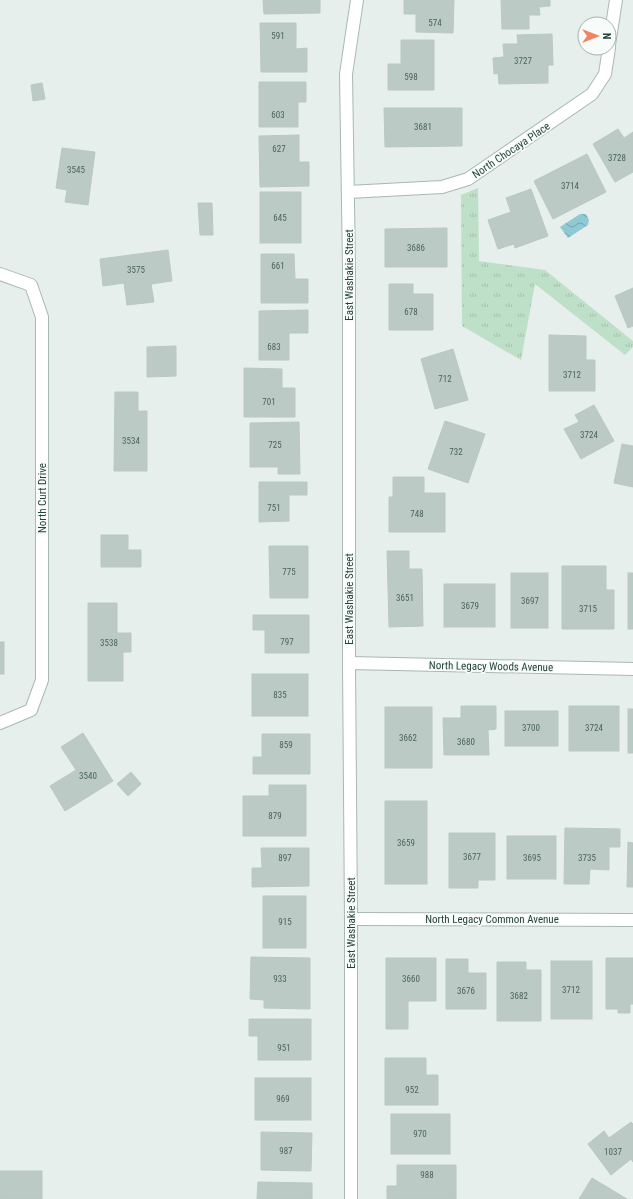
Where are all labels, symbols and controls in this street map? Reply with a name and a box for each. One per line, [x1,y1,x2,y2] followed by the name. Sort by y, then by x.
[577,16,617,56] north arrow
[428,18,442,28] house number: 574
[271,31,285,41] house number: 591
[600,33,613,40] text: N
[514,56,532,66] house number: 3727
[404,72,418,82] house number: 598
[271,110,285,120] house number: 603
[470,120,553,181] street label: North Chocaya Place
[414,122,432,132] house number: 3681
[272,144,286,154] house number: 627
[608,153,626,163] house number: 3728
[67,165,85,175] house number: 3545
[561,181,579,191] house number: 3714
[273,213,287,223] house number: 645
[343,229,356,321] street label: East Washakie Street
[407,243,425,253] house number: 3686
[271,261,285,271] house number: 661
[127,265,145,275] house number: 3575
[404,307,418,317] house number: 678
[267,342,281,352] house number: 683
[563,370,581,380] house number: 3712
[438,374,452,384] house number: 712
[262,397,276,407] house number: 701
[580,430,598,440] house number: 3724
[122,436,140,446] house number: 3534
[268,440,282,450] house number: 725
[449,447,463,457] house number: 732
[36,463,49,533] street label: North Curt Drive
[267,503,281,513] house number: 751
[410,509,424,519] house number: 748
[343,553,356,645] street label: East Washakie Street
[282,567,296,577] house number: 775
[396,593,414,603] house number: 3651
[521,596,539,606] house number: 3697
[461,601,479,611] house number: 3679
[579,604,597,614] house number: 3715
[280,637,294,647] house number: 797
[100,638,118,648] house number: 3538
[429,659,553,674] street label: North Legacy Woods Avenue
[273,690,287,700] house number: 835
[522,723,540,733] house number: 3700
[585,723,603,733] house number: 3724
[399,733,417,743] house number: 3662
[457,737,475,747] house number: 3680
[279,740,293,750] house number: 859
[79,771,97,781] house number: 3540
[268,811,282,821] house number: 879
[397,838,415,848] house number: 3659
[463,852,481,862] house number: 3677
[278,853,292,863] house number: 897
[523,853,541,863] house number: 3695
[578,853,596,863] house number: 3735
[345,877,358,969] street label: East Washakie Street
[425,913,559,926] street label: North Legacy Common Avenue
[278,917,292,927] house number: 915
[273,974,287,984] house number: 933
[402,974,420,984] house number: 3660
[562,985,580,995] house number: 3712
[457,986,475,996] house number: 3676
[510,991,528,1001] house number: 3682
[277,1043,291,1053] house number: 951
[405,1085,419,1095] house number: 952
[276,1094,290,1104] house number: 969
[413,1129,427,1139] house number: 970
[279,1146,293,1156] house number: 987
[604,1147,622,1157] house number: 1037
[420,1170,434,1180] house number: 988

